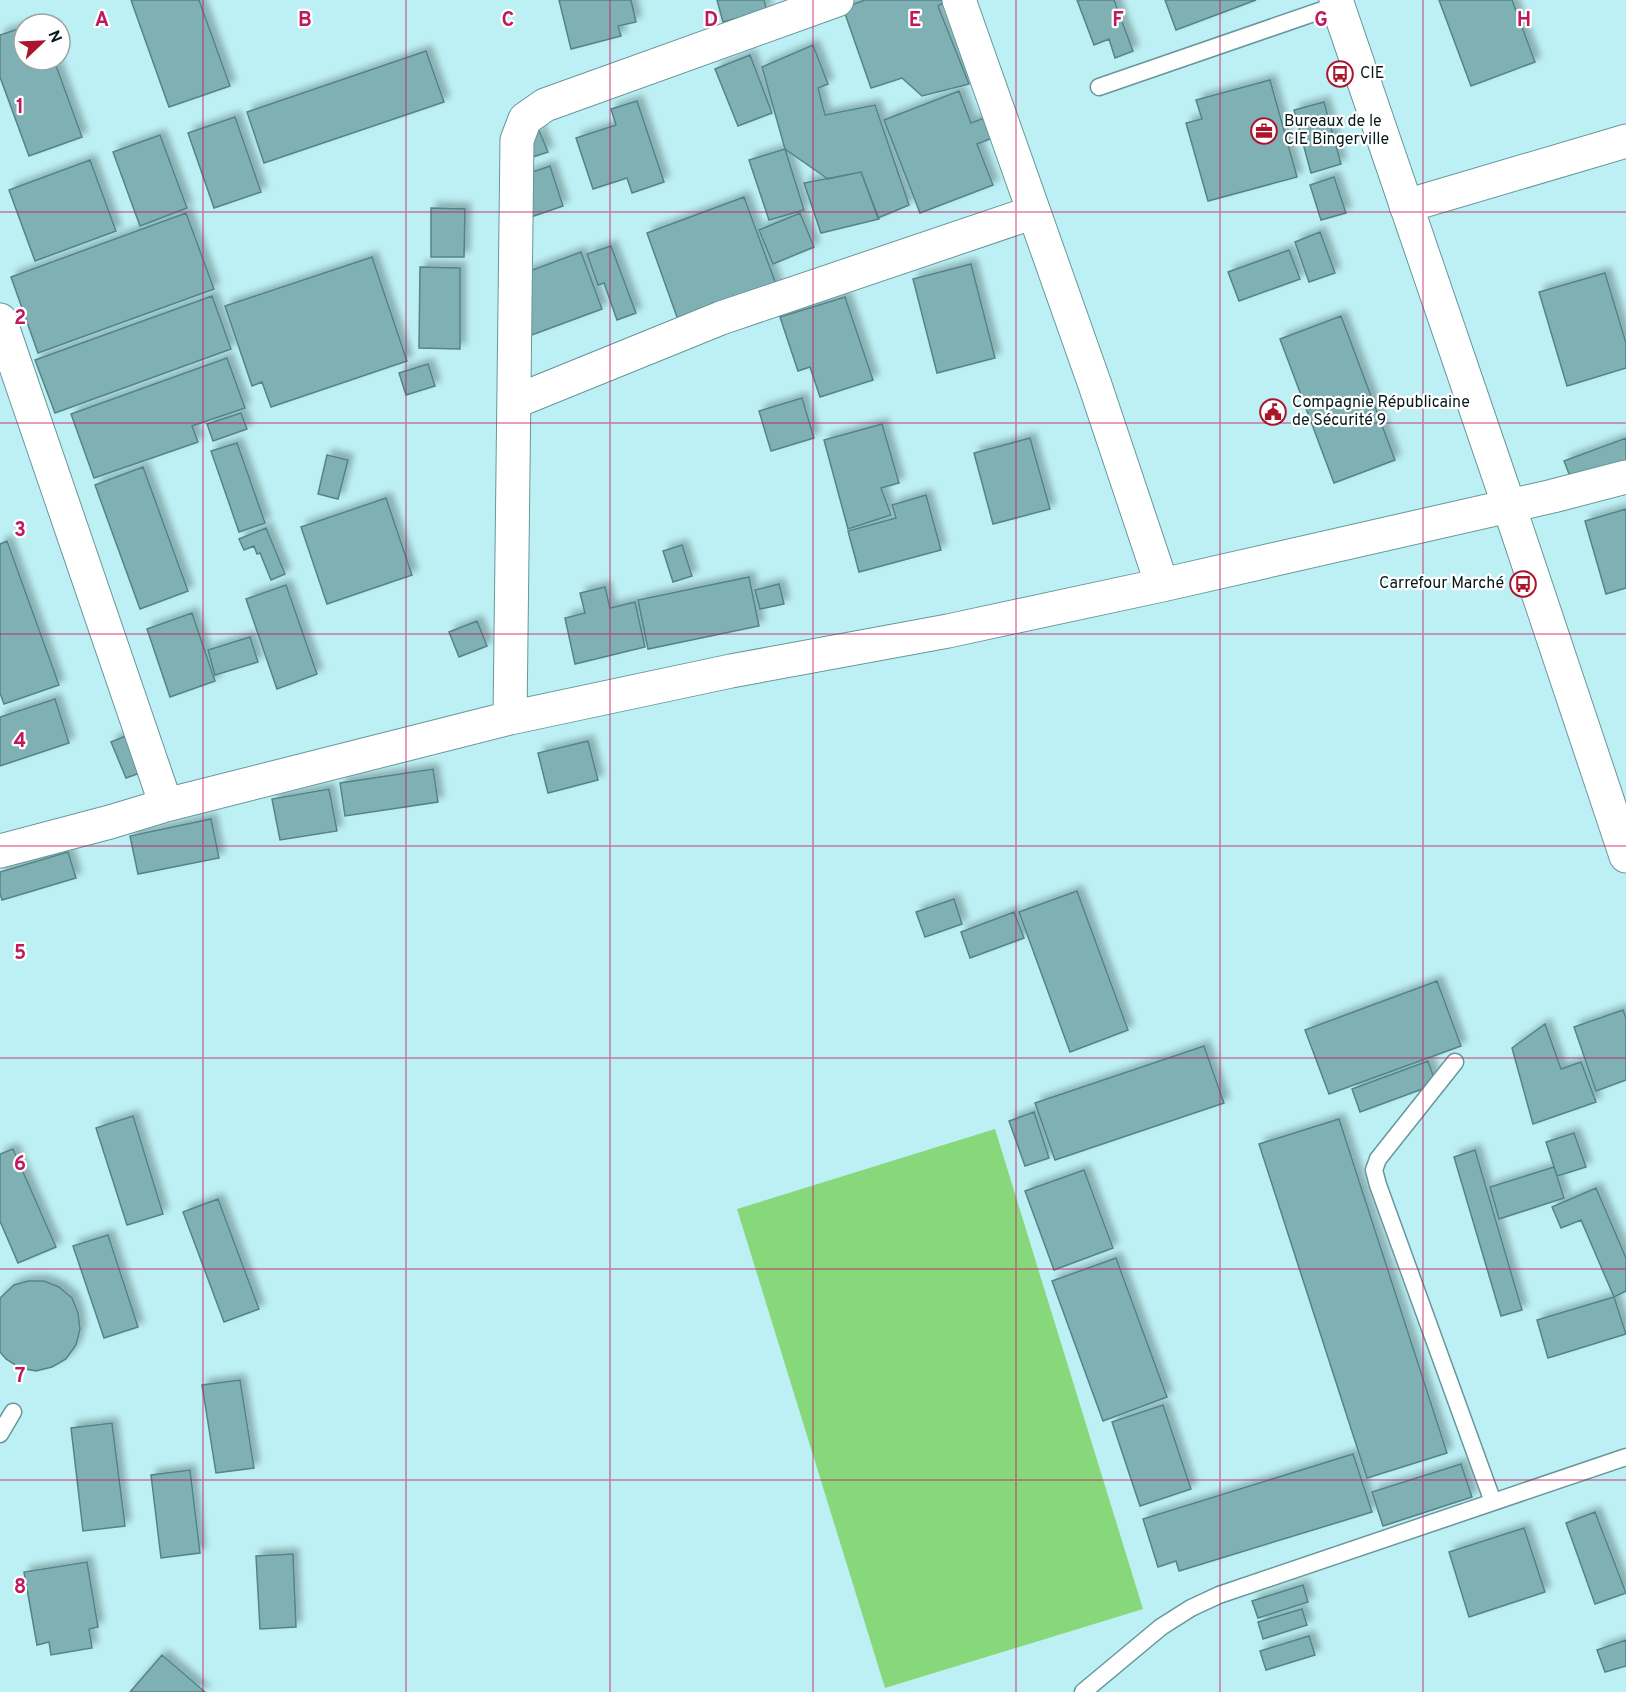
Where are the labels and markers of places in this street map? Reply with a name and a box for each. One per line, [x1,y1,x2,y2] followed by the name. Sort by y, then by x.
[1325,59,1355,89] bus stop icon: CIE
[1360,64,1384,84] place label: CIE
[1284,112,1389,150] place label: Bureaux de le CIE Bingerville
[1249,116,1279,146] office icon: Bureaux de le CIE Bingerville
[1292,393,1470,431] place label: Compagnie Républicaine de Sécurité 9
[1258,397,1288,427] public building icon: Compagnie Républicaine de Sécurité 9
[1508,569,1538,599] bus stop icon: Carrefour Marché
[1379,574,1504,594] place label: Carrefour Marché

